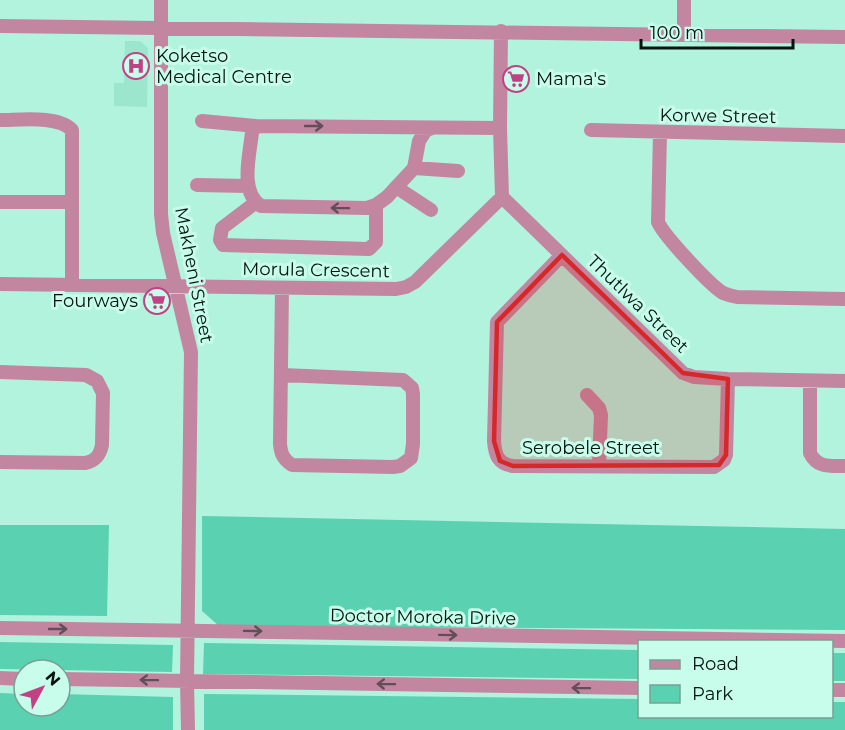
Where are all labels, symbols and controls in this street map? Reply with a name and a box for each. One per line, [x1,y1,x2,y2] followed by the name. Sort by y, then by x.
[641,12,792,50] scale bar
[650,22,704,44] text: 100 m
[156,45,292,88] place label: Koketso Medical Centre
[121,51,151,81] hospital icon: Koketso Medical Centre
[501,64,531,94] supermarket icon: Mama's
[536,68,606,90] place label: Mama's
[659,104,777,128] street label: Korwe Street
[304,120,324,132] one-way arrow
[331,202,351,214] one-way arrow
[170,205,218,345] street label: Makheni Street
[583,250,693,358] street label: Thutlwa Street
[242,258,390,282] street label: Morula Crescent
[142,286,172,316] supermarket icon: Fourways
[52,290,138,312] place label: Fourways
[522,437,660,459] street label: Serobele Street
[330,604,517,630] street label: Doctor Moroka Drive
[48,623,68,635] one-way arrow
[243,625,263,637] one-way arrow
[438,629,458,641] one-way arrow
[638,640,833,718] legend
[692,653,739,675] text: Road
[12,658,72,718] north arrow
[42,667,64,690] text: N
[140,674,160,686] one-way arrow
[377,678,397,690] one-way arrow
[572,682,592,693] one-way arrow
[692,683,733,705] text: Park

